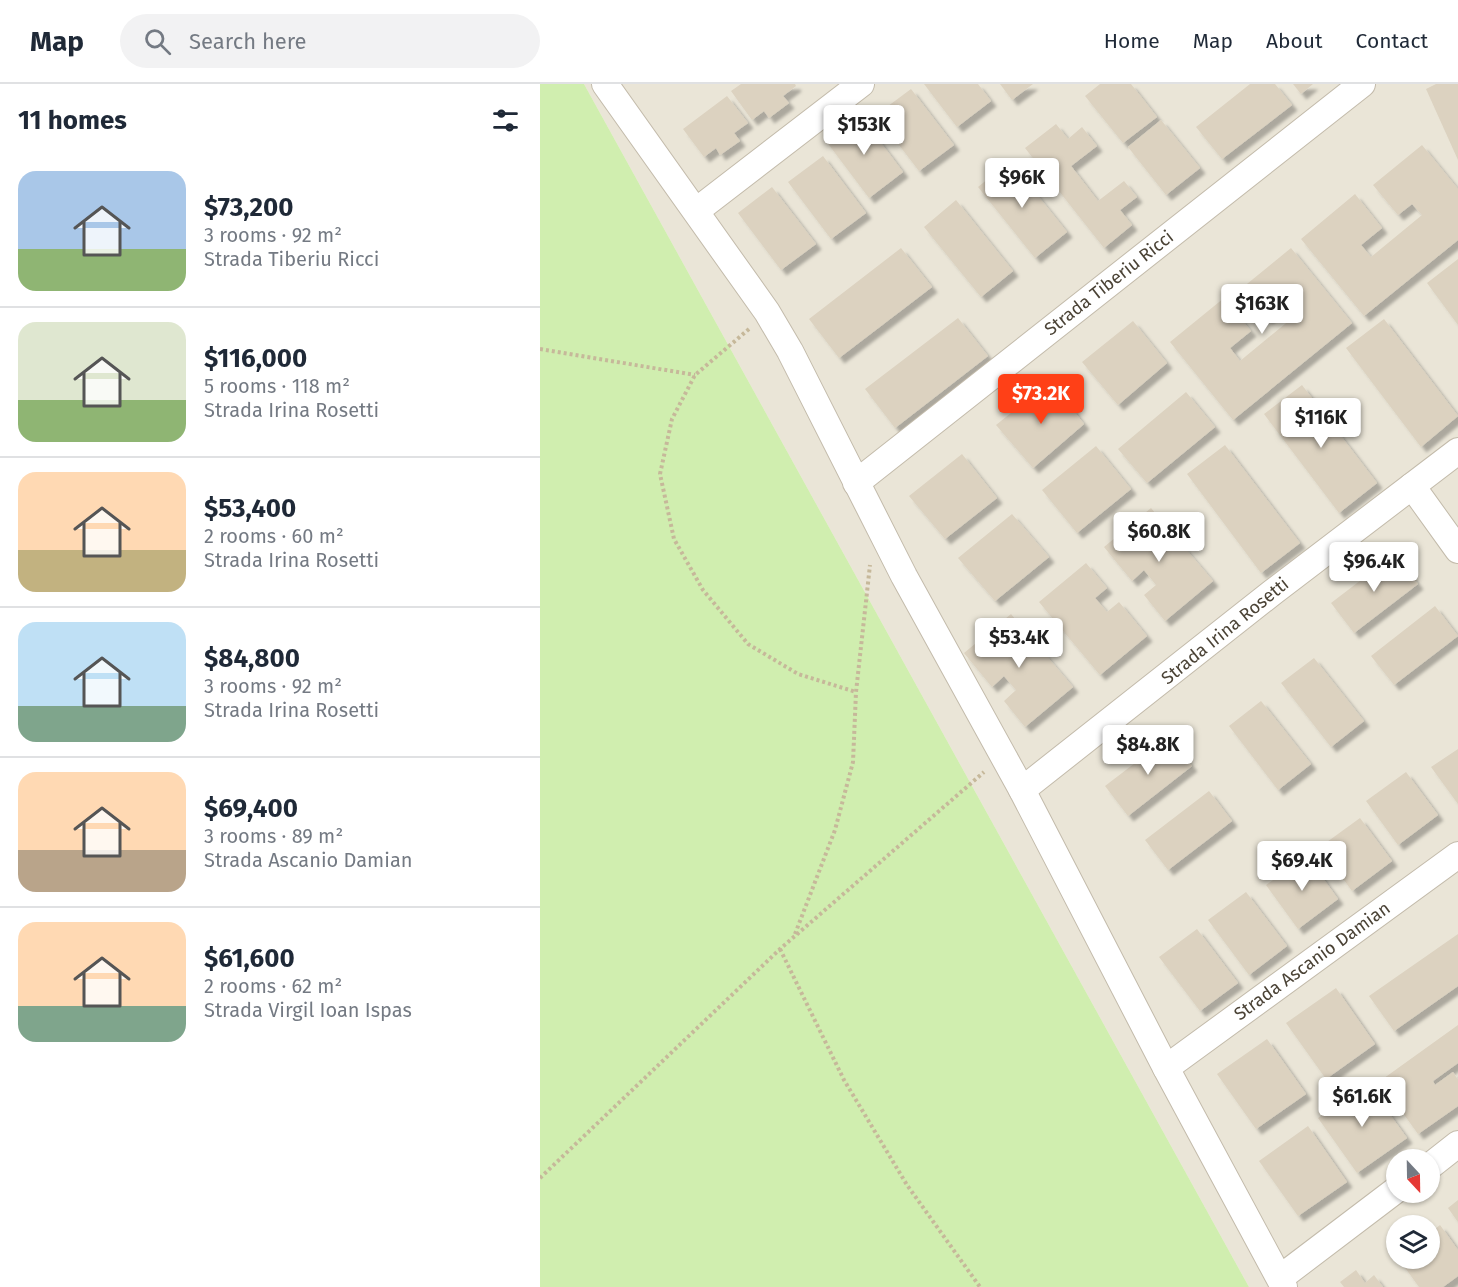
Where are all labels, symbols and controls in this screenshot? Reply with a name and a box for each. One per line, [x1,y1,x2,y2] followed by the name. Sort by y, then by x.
[120,14,540,68] search box
[30,25,84,58] text: Map
[141,25,174,58] icon: search
[189,28,307,55] text: Search here
[1104,28,1160,54] text: Home
[1193,28,1233,54] text: Map
[1266,28,1323,54] text: About
[1356,28,1428,54] text: Contact
[489,104,522,137] icon: filters
[18,105,127,136] text: 11 homes
[822,105,906,156] pin: $153K
[837,112,891,136] text: $153K
[986,158,1058,209] pin: $96K
[999,165,1045,189] text: $96K
[204,192,293,223] text: $73,200
[66,195,138,267] icon: home
[204,223,342,247] text: 3 rooms · 92 m²
[1040,226,1178,340] street label: Strada Tiberiu Ricci
[204,247,379,271] text: Strada Tiberiu Ricci
[1220,284,1304,335] pin: $163K
[1235,291,1289,315] text: $163K
[204,343,307,374] text: $116,000
[66,346,138,418] icon: home
[204,374,350,398] text: 5 rooms · 118 m²
[992,374,1090,425] pin: $73.2K
[1012,381,1070,405] text: $73.2K
[204,398,379,422] text: Strada Irina Rosetti
[1279,398,1363,449] pin: $116K
[1295,405,1347,429] text: $116K
[204,493,296,524] text: $53,400
[66,496,138,568] icon: home
[1110,512,1208,563] pin: $60.8K
[1127,519,1191,543] text: $60.8K
[204,524,344,548] text: 2 rooms · 60 m²
[1325,542,1423,593] pin: $96.4K
[204,548,379,572] text: Strada Irina Rosetti
[1343,549,1405,573] text: $96.4K
[1157,573,1293,689] street label: Strada Irina Rosetti
[970,618,1068,669] pin: $53.4K
[989,625,1049,649] text: $53.4K
[204,643,300,674] text: $84,800
[66,646,138,718] icon: home
[204,674,342,698] text: 3 rooms · 92 m²
[204,698,379,722] text: Strada Irina Rosetti
[1099,725,1197,776] pin: $84.8K
[1117,732,1179,756] text: $84.8K
[204,793,298,824] text: $69,400
[66,796,138,868] icon: home
[204,824,343,848] text: 3 rooms · 89 m²
[1253,841,1351,892] pin: $69.4K
[204,848,412,872] text: Strada Ascanio Damian
[1271,848,1333,872] text: $69.4K
[1230,897,1394,1025] street label: Strada Ascanio Damian
[204,943,295,974] text: $61,600
[66,946,138,1018] icon: home
[204,974,342,998] text: 2 rooms · 62 m²
[204,998,412,1022] text: Strada Virgil Ioan Ispas
[1313,1077,1411,1128] pin: $61.6K
[1333,1084,1391,1108] text: $61.6K
[1386,1149,1440,1203] north arrow
[1386,1149,1440,1269] map controls
[1386,1215,1440,1269] button: layers

